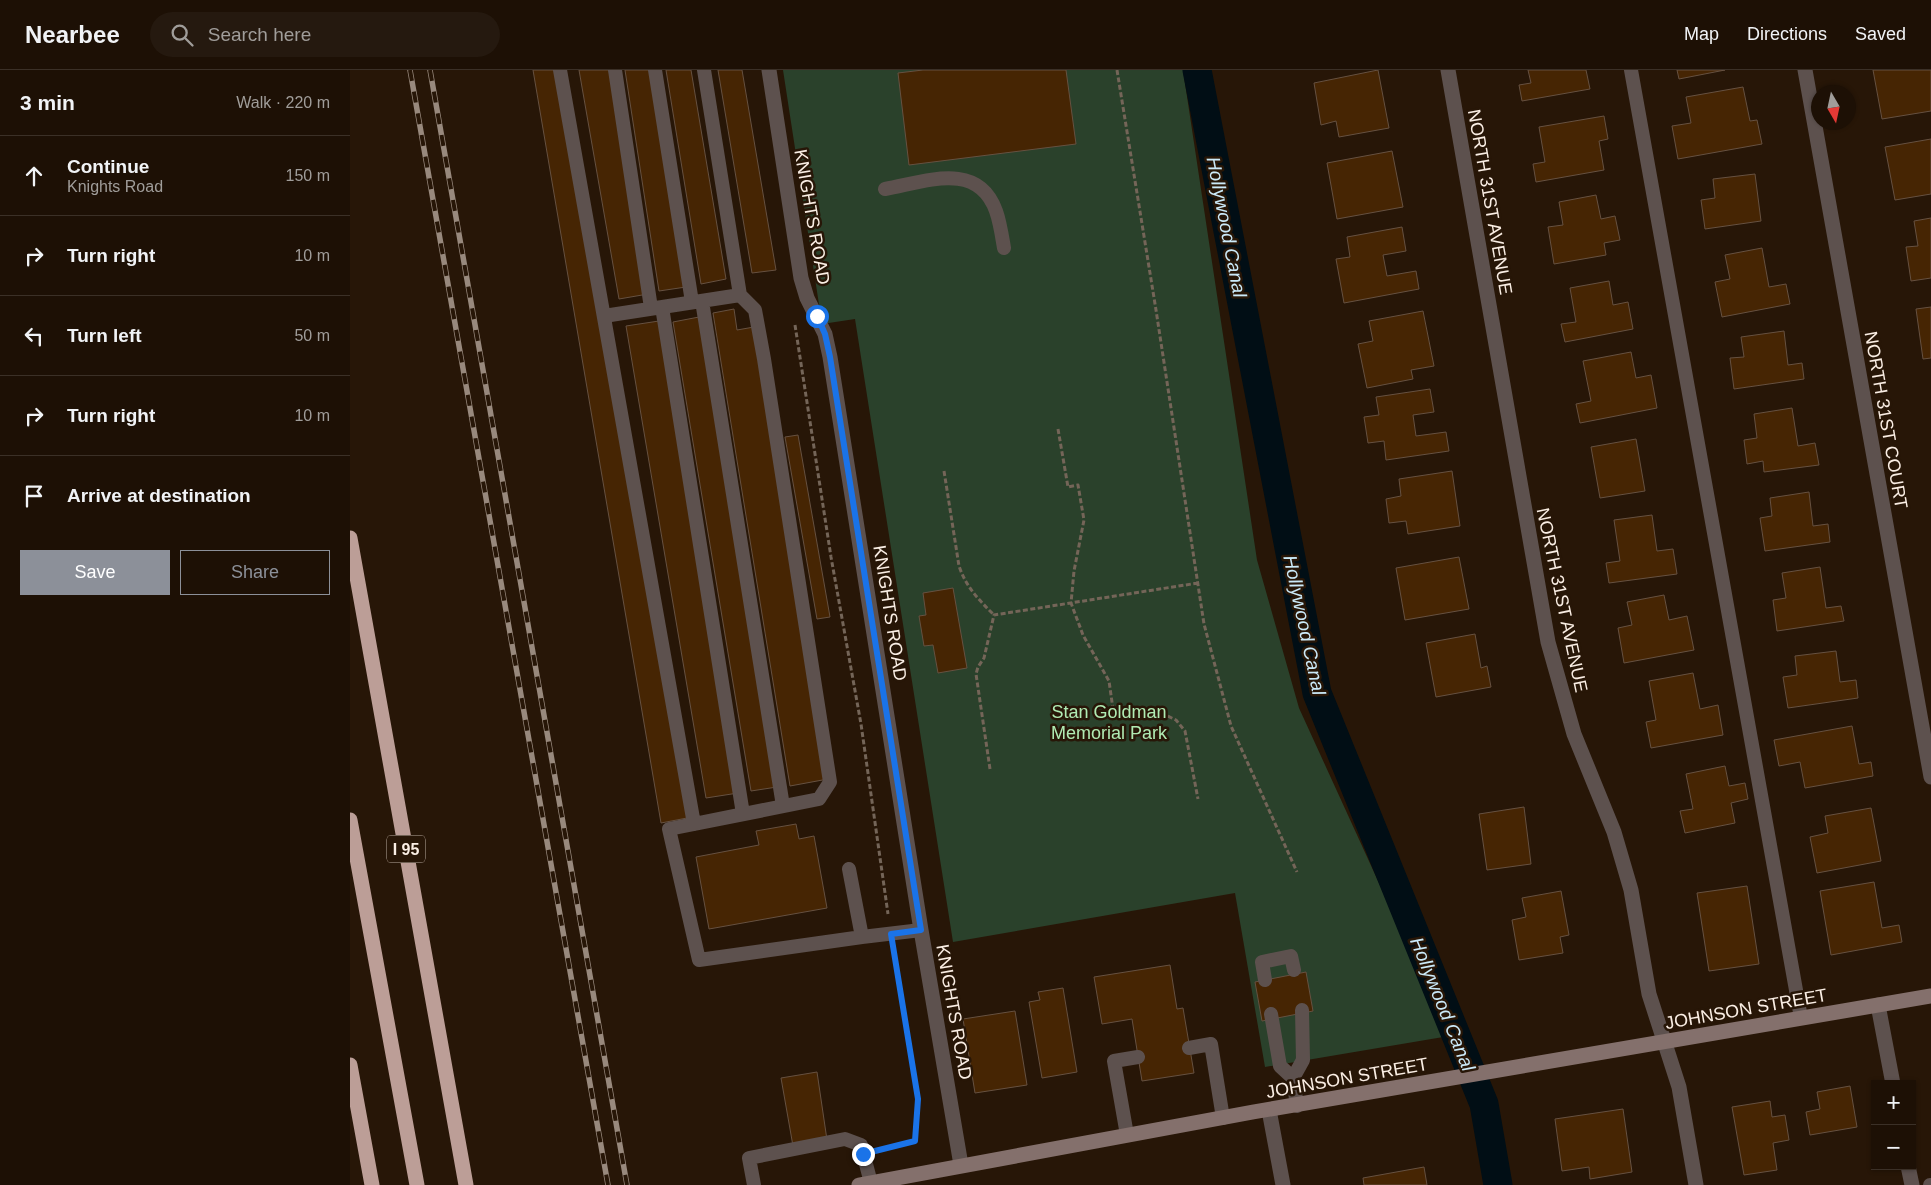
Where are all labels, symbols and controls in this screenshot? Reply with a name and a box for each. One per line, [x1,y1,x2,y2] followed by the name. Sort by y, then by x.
[150,12,500,57] search box
[25,21,120,48] text: Nearbee
[168,21,196,49] icon: search
[208,24,311,45] text: Search here
[1684,24,1719,44] text: Map
[1747,24,1827,44] text: Directions
[1855,24,1906,44] text: Saved
[1811,85,1856,130] north arrow
[20,91,75,114] text: 3 min
[236,94,330,111] text: Walk · 220 m
[1464,108,1516,296] street label: NORTH 31ST AVENUE
[790,148,834,286] street label: KNIGHTS ROAD
[1203,155,1251,300] water label: Hollywood Canal
[67,156,149,177] text: Continue
[20,162,48,190] icon: ahead
[286,167,330,184] text: 150 m
[67,178,163,195] text: Knights Road
[20,242,48,270] icon: right
[67,245,155,266] text: Turn right
[294,247,330,264] text: 10 m
[806,305,829,328] route start
[20,322,48,350] icon: left
[67,325,142,346] text: Turn left
[294,327,330,344] text: 50 m
[1861,330,1911,510] street label: NORTH 31ST COURT
[20,402,48,430] icon: right
[67,405,155,426] text: Turn right
[294,407,330,424] text: 10 m
[20,482,48,510] icon: arrive
[67,485,251,506] text: Arrive at destination
[1533,506,1591,694] street label: NORTH 31ST AVENUE
[869,544,911,682] street label: KNIGHTS ROAD
[20,550,170,595] button: Save
[180,550,330,595] button: Share
[1279,553,1330,698] water label: Hollywood Canal
[1051,702,1168,743] park label: Stan Goldman Memorial Park
[387,836,425,862] road number: I 95
[1406,934,1479,1075] water label: Hollywood Canal
[932,943,976,1081] street label: KNIGHTS ROAD
[1664,985,1829,1033] street label: JOHNSON STREET
[1265,1054,1430,1102] street label: JOHNSON STREET
[1871,1080,1916,1170] map controls
[1871,1080,1916,1125] button: +
[1871,1125,1916,1170] button: −
[852,1143,875,1166] route end

